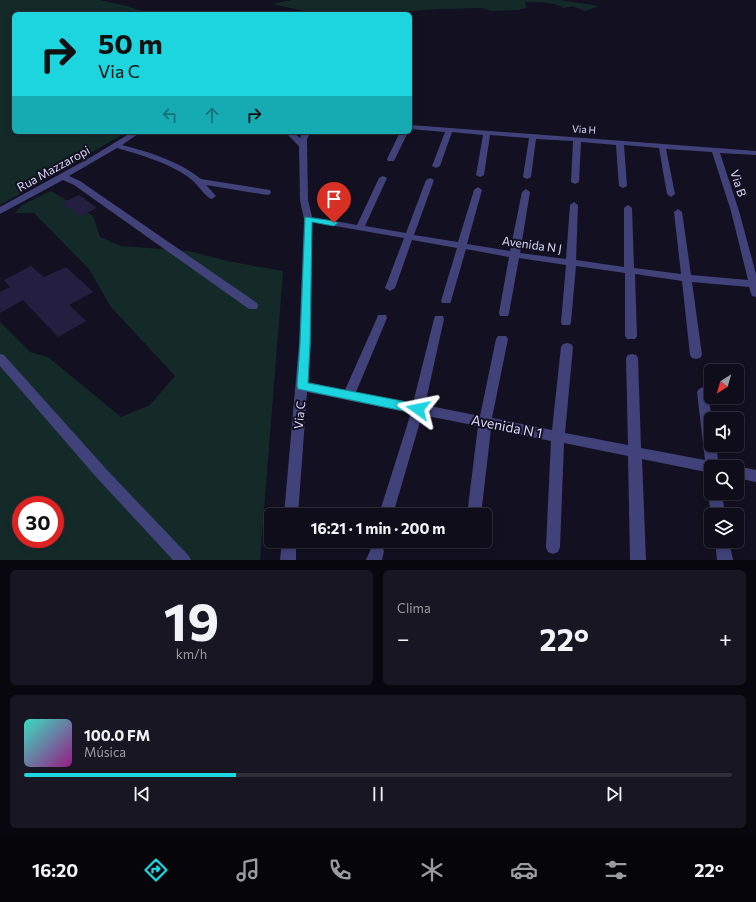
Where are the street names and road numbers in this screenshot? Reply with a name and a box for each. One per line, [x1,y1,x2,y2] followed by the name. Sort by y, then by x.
[572,122,596,136] street label: Via H
[14,142,92,194] street label: Rua Mazzaropi
[728,168,750,199] street label: Via B
[501,233,563,256] street label: Avenida N J
[291,400,307,430] street label: Via C
[470,411,544,441] street label: Avenida N 1

